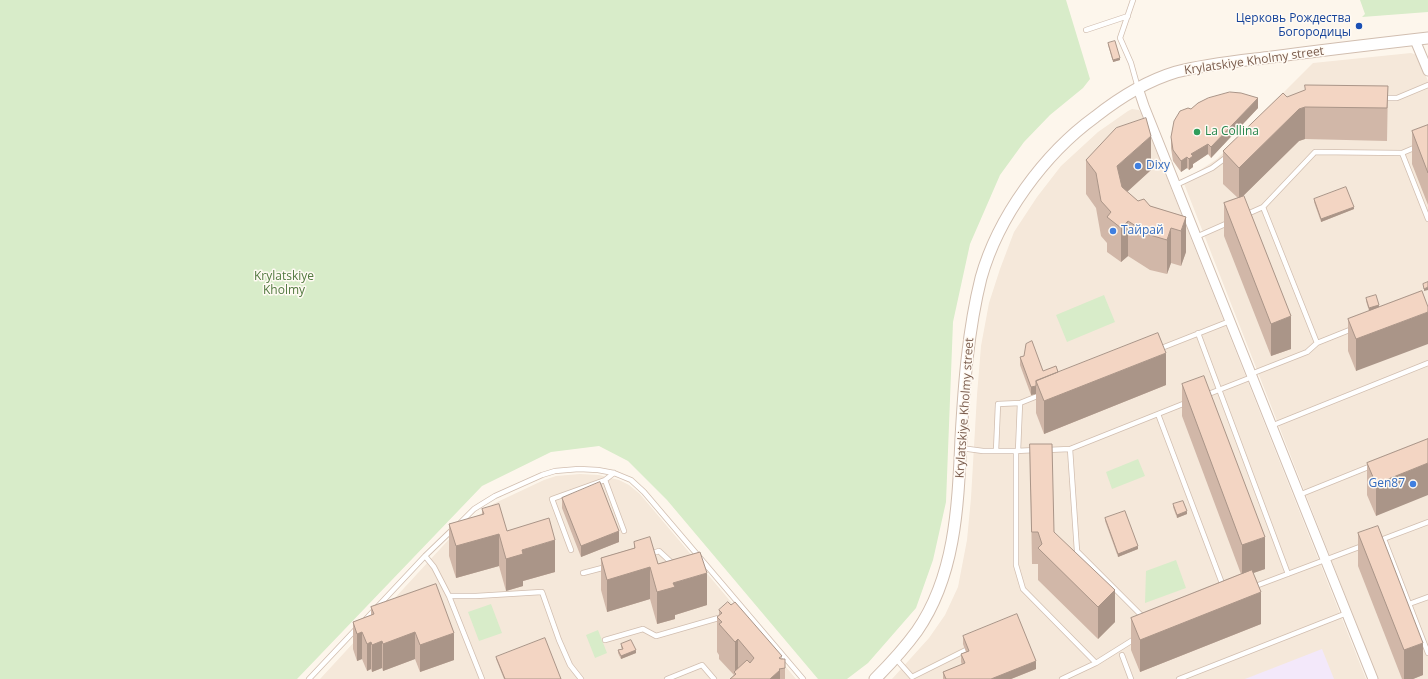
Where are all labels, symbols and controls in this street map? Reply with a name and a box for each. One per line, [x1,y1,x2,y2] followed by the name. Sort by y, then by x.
[1236,12,1351,40] place label: Церковь Рождества Богородицы
[1354,21,1364,31] marker: Церковь Рождества Богородицы
[1183,44,1325,78] street label: Krylatskiye Kholmy street
[1205,125,1259,139] place label: La Collina
[1192,127,1202,137] marker: La Collina
[1146,159,1170,173] place label: Dixy
[1133,161,1143,171] marker: Dixy
[1121,224,1164,238] place label: Тайрай
[1108,226,1118,236] marker: Тайрай
[254,270,314,298] park label: Krylatskiye Kholmy
[953,337,977,479] street label: Krylatskiye Kholmy street
[1368,477,1405,491] place label: Gen87
[1408,479,1418,489] marker: Gen87

